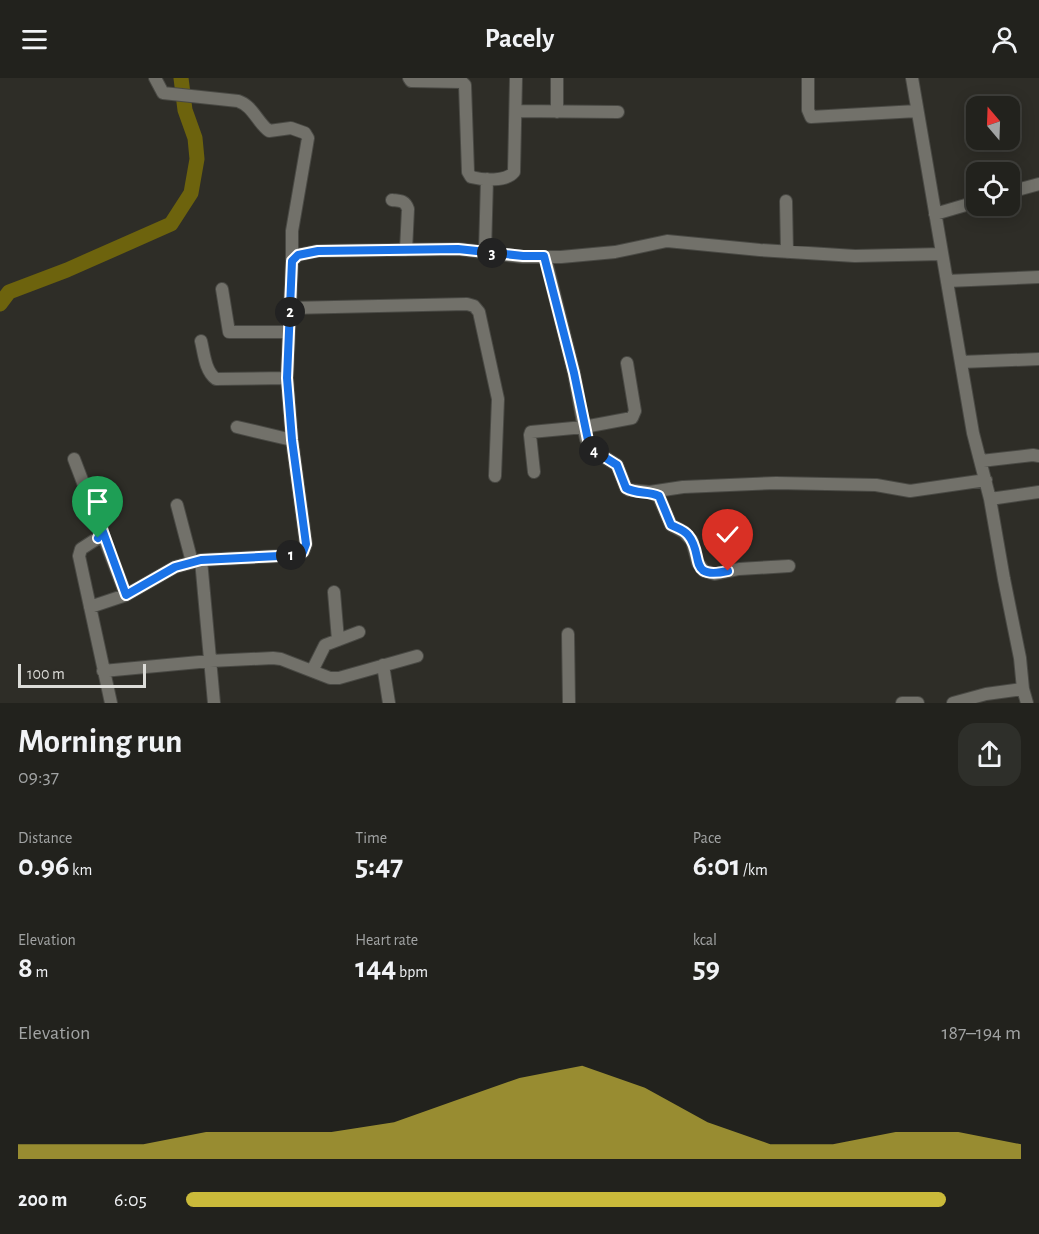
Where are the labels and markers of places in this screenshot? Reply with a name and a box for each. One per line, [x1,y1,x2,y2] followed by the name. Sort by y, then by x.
[477,238,507,268] pin: 3
[275,297,305,327] pin: 2
[579,436,609,466] pin: 4
[72,476,123,538] pin
[702,509,753,571] pin
[276,540,306,570] pin: 1

